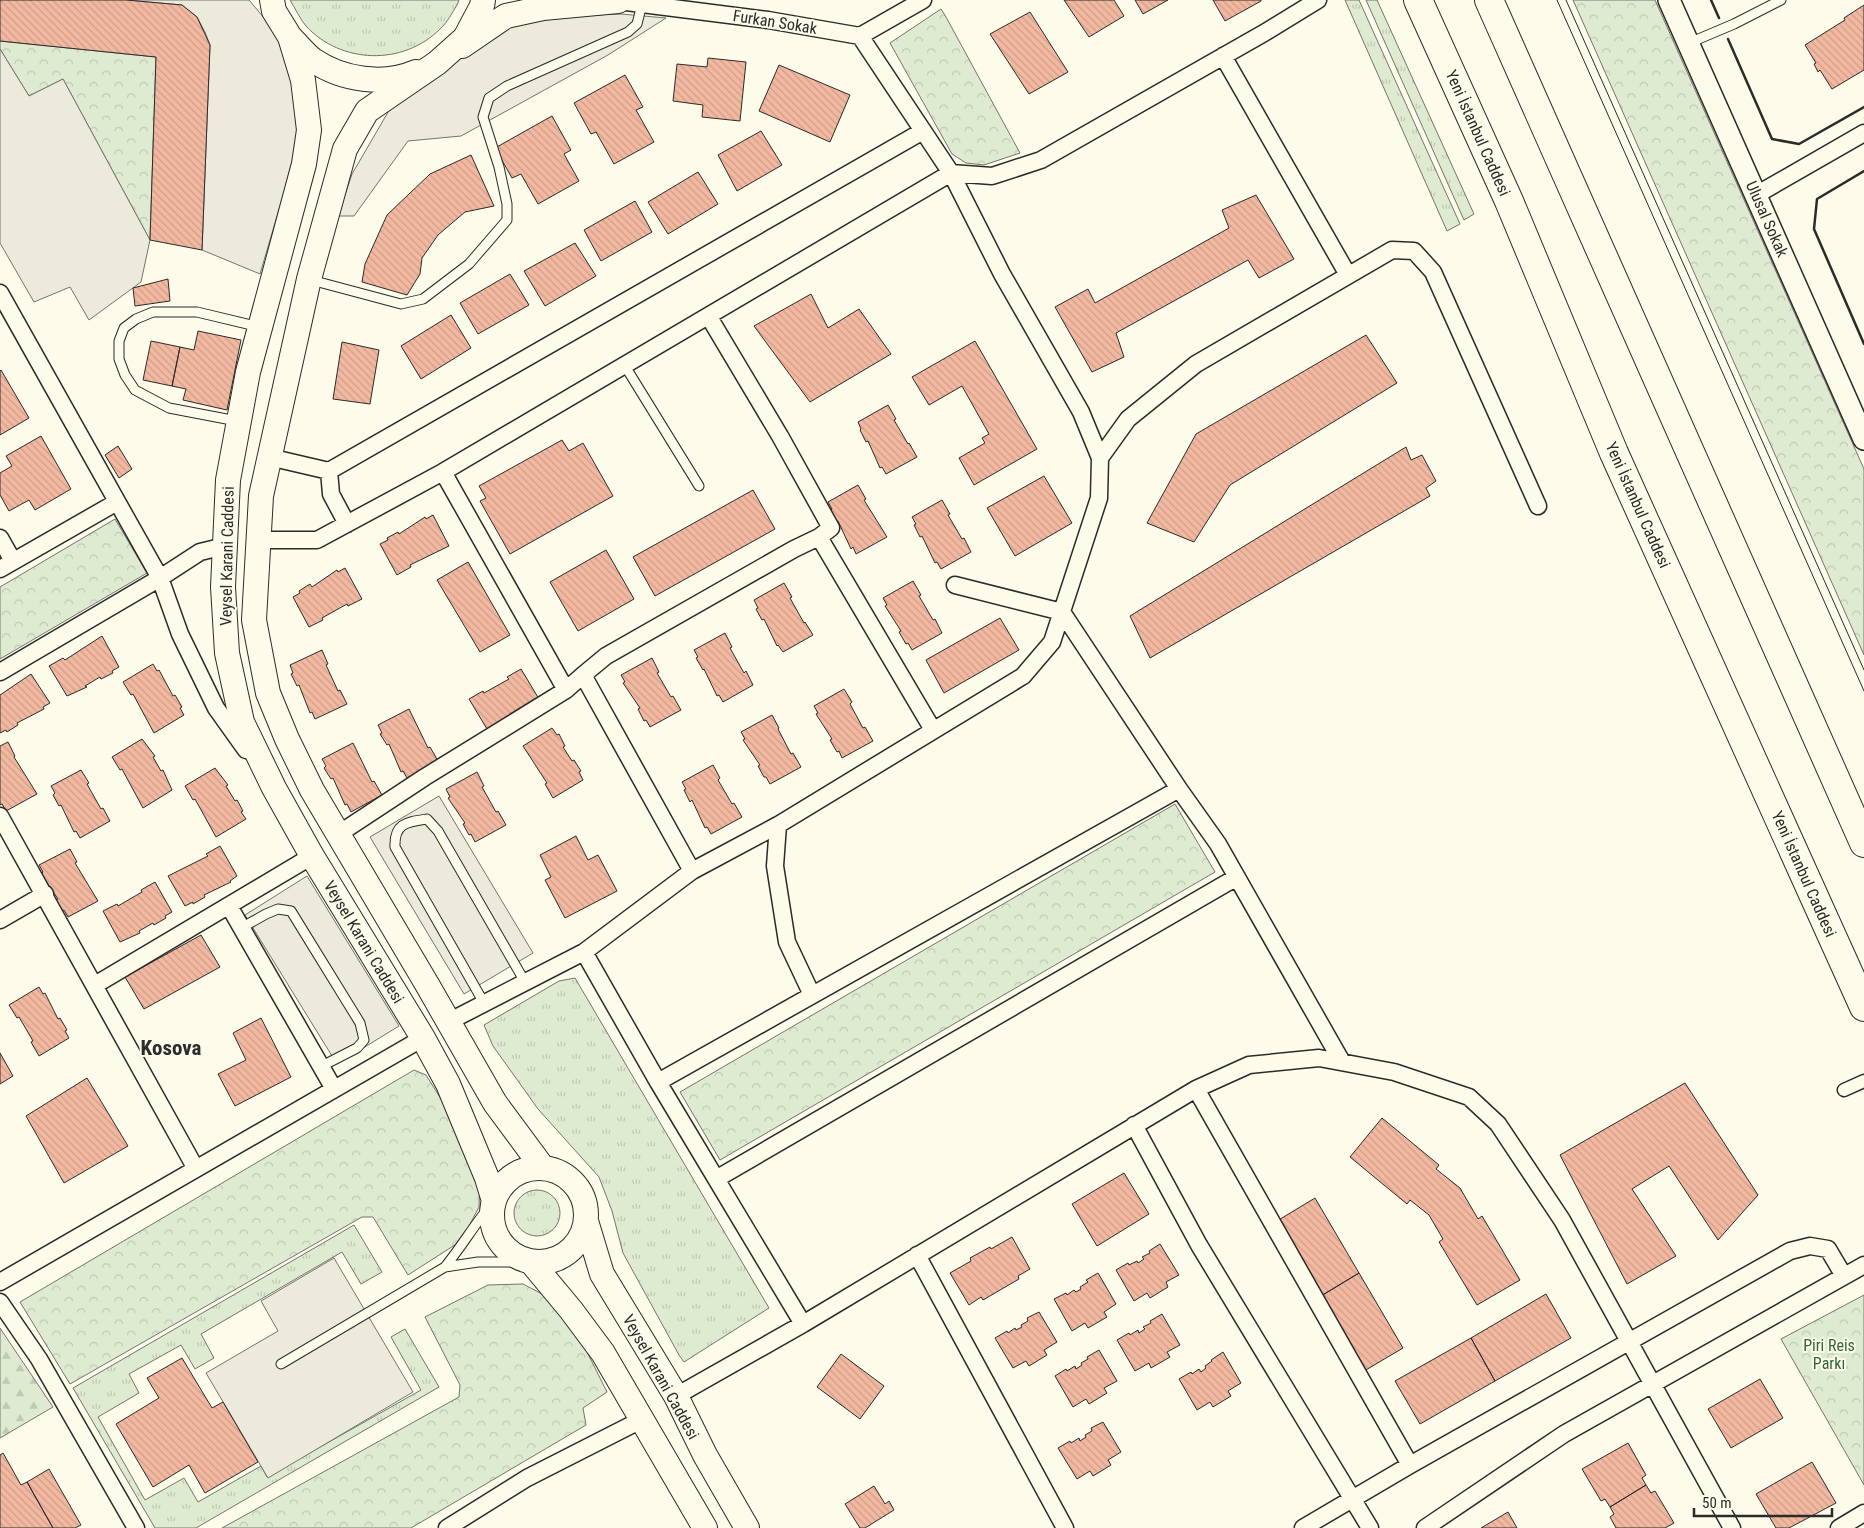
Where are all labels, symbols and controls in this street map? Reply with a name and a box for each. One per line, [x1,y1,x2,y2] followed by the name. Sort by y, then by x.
[732,6,819,38] street label: Furkan Sokak
[1442,67,1514,199] street label: Yeni İstanbul Caddesi
[1742,178,1792,261] street label: Ulusal Sokak
[1602,439,1674,571] street label: Yeni İstanbul Caddesi
[216,486,238,626] street label: Veysel Karani Caddesi
[1768,808,1840,940] street label: Yeni İstanbul Caddesi
[320,877,408,1007] street label: Veysel Karani Caddesi
[141,1036,201,1060] district label: Kosova
[619,1311,703,1443] street label: Veysel Karani Caddesi
[1803,1336,1855,1373] park label: Piri Reis Parkı
[1694,1486,1832,1518] scale bar
[1702,1494,1732,1512] text: 50 m

